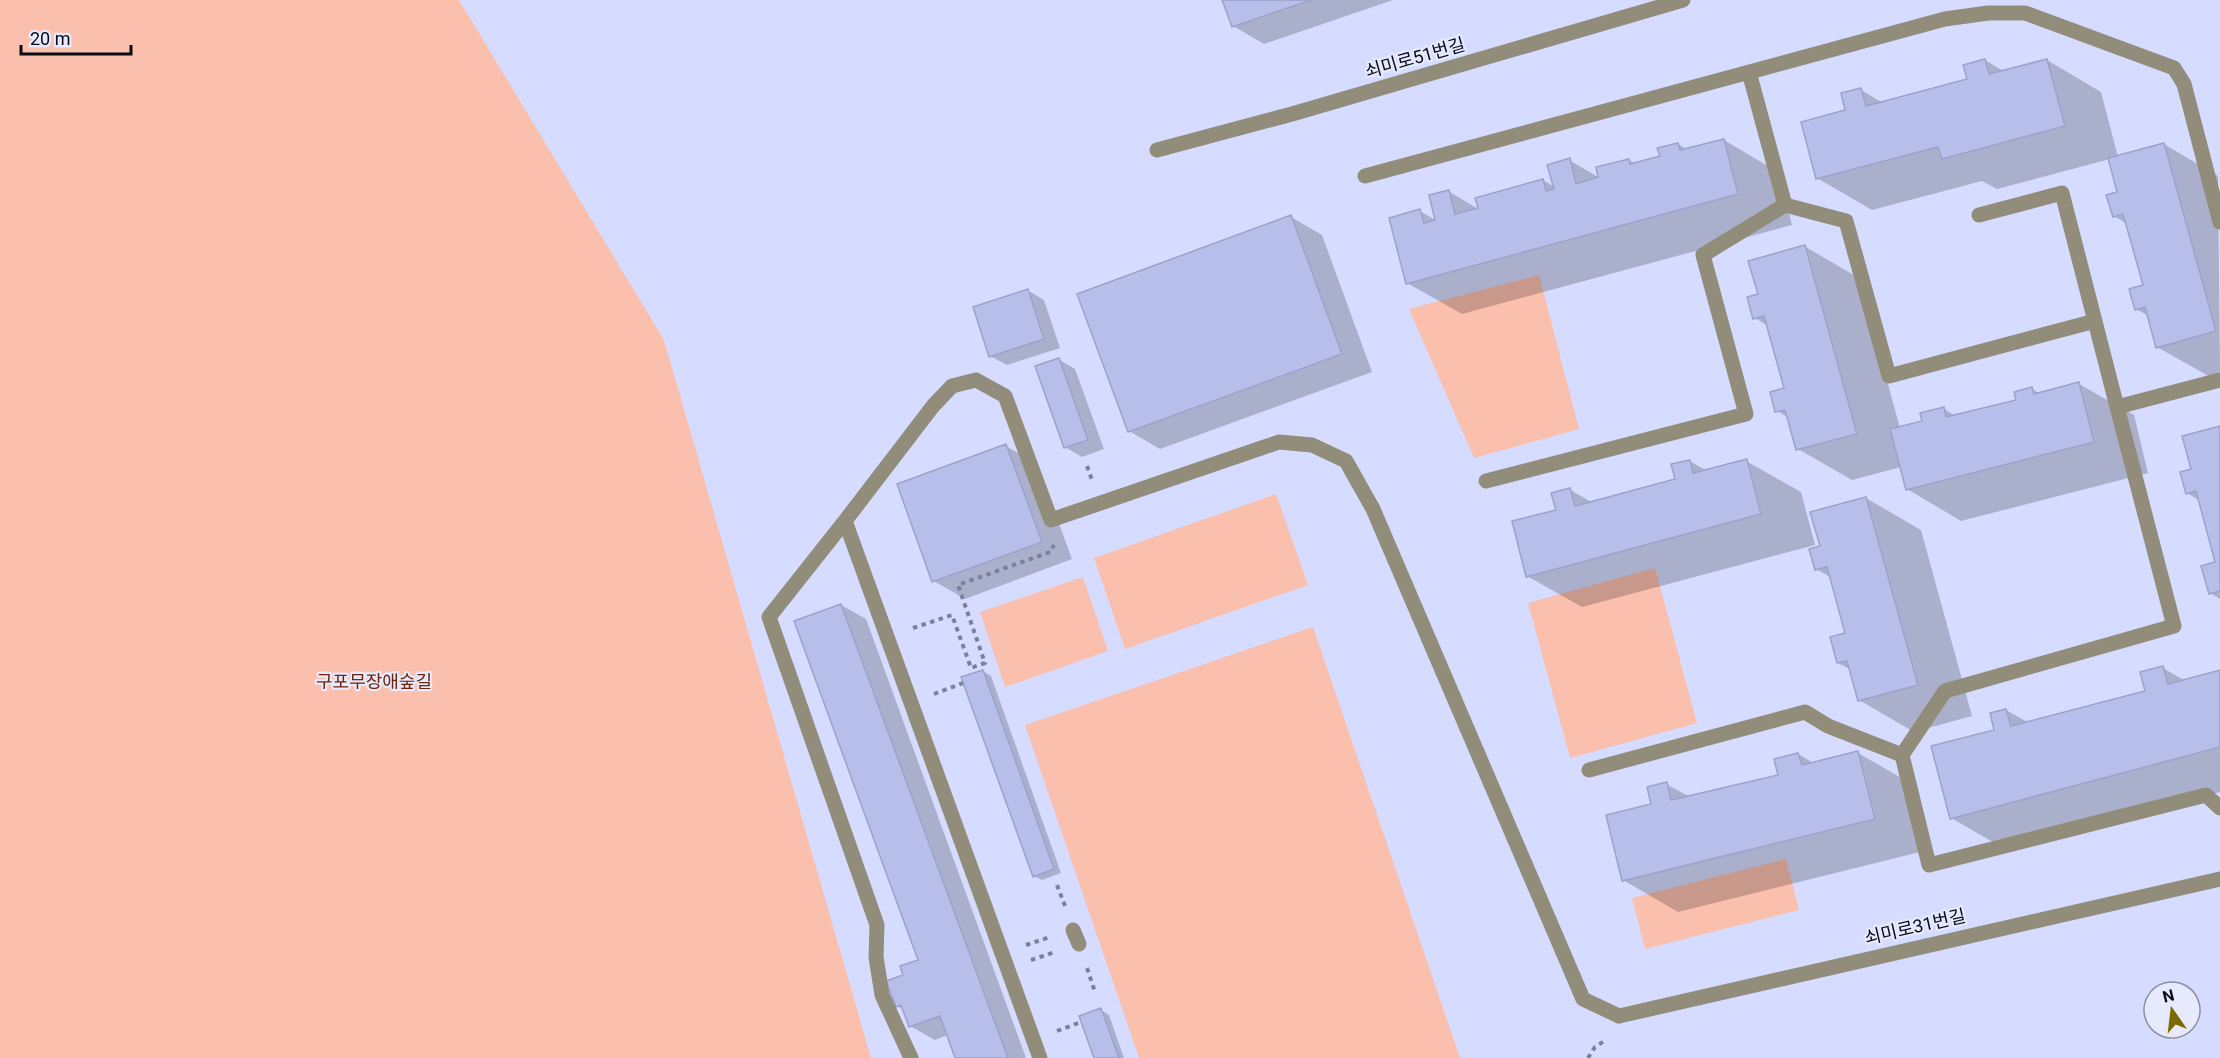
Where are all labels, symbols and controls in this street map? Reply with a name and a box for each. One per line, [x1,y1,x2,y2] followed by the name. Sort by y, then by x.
[21,18,130,56] scale bar
[30,28,70,49] text: 20 m
[1362,33,1467,82] street label: 쇠미로51번길
[316,671,432,692] park label: 구포무장애숲길
[1862,905,1967,948] street label: 쇠미로31번길
[2142,980,2202,1040] north arrow
[2161,985,2176,1007] text: N

